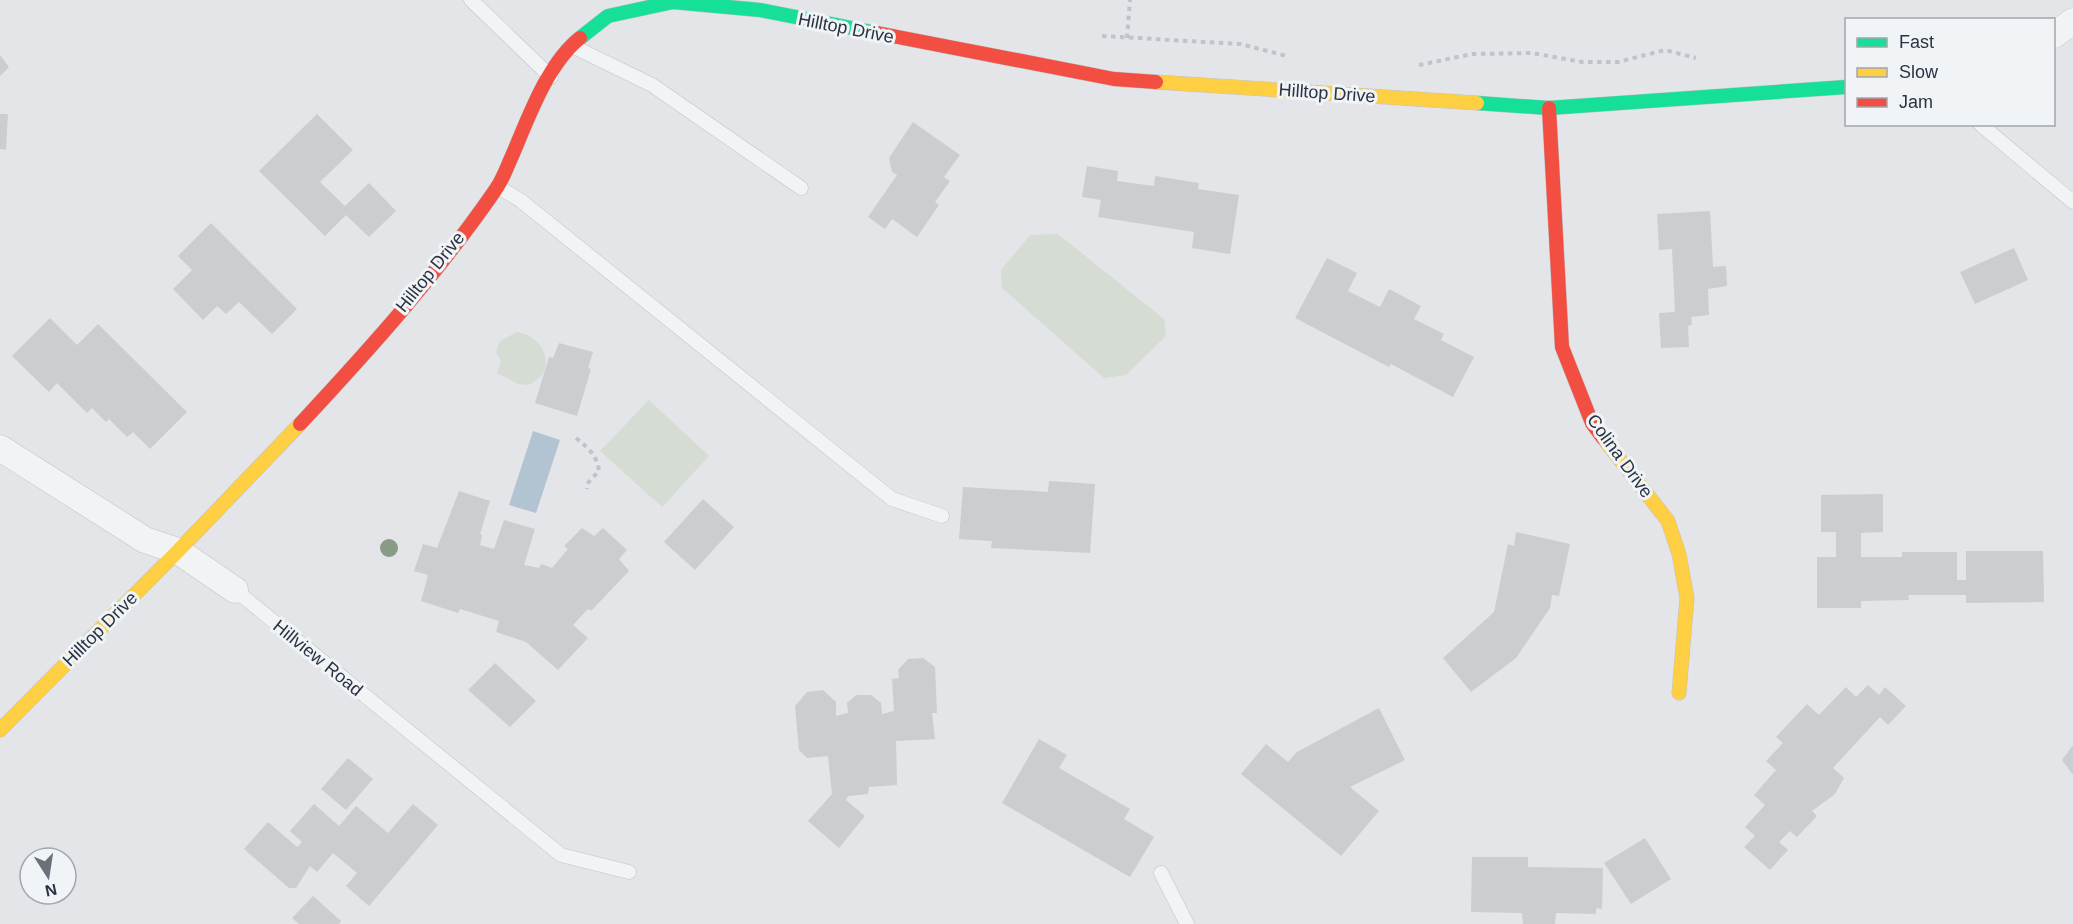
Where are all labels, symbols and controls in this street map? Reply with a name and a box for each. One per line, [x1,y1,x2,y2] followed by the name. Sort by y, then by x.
[796,9,896,47] street label: Hilltop Drive
[1845,18,2055,126] legend
[1899,32,1934,52] text: Fast
[1899,62,1939,82] text: Slow
[1278,80,1376,106] street label: Hilltop Drive
[1899,92,1933,112] text: Jam
[392,228,468,316] street label: Hilltop Drive
[1583,410,1657,502] street label: Colina Drive
[59,588,141,670] street label: Hilltop Drive
[269,616,367,700] street label: Hillview Road
[18,846,78,906] north arrow
[44,881,58,900] text: N

